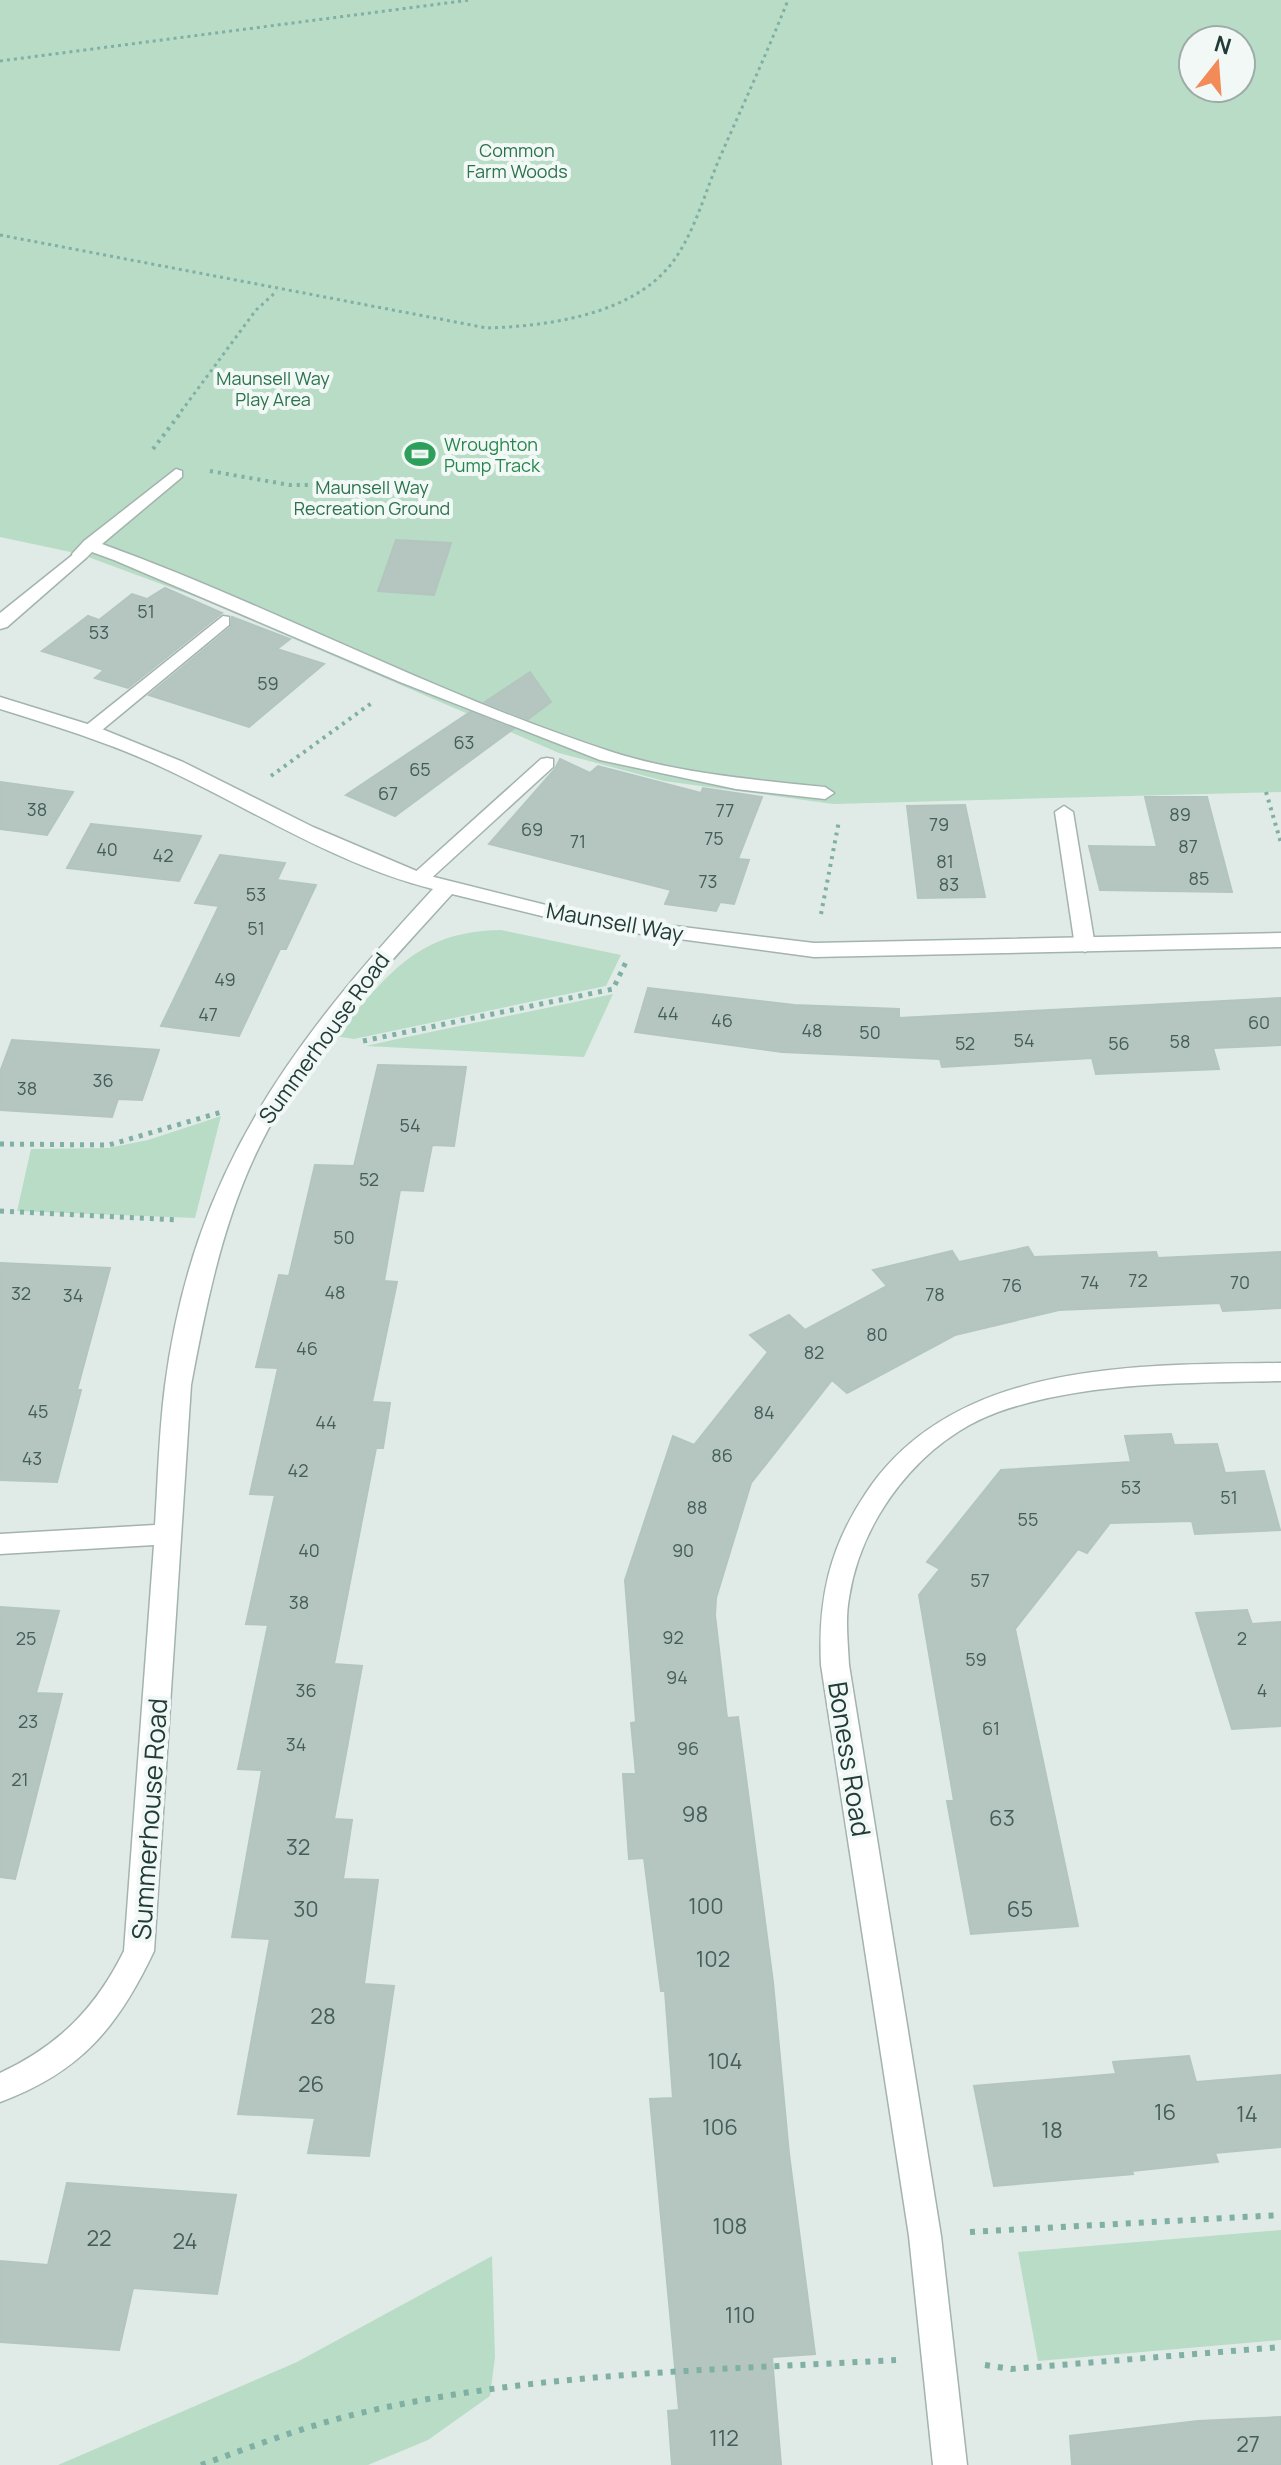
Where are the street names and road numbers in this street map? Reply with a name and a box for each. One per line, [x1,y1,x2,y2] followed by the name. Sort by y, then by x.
[544,895,686,949] street label: Maunsell Way
[252,946,396,1130] street label: Summerhouse Road
[820,1679,880,1839] street label: Boness Road
[123,1697,175,1941] street label: Summerhouse Road

